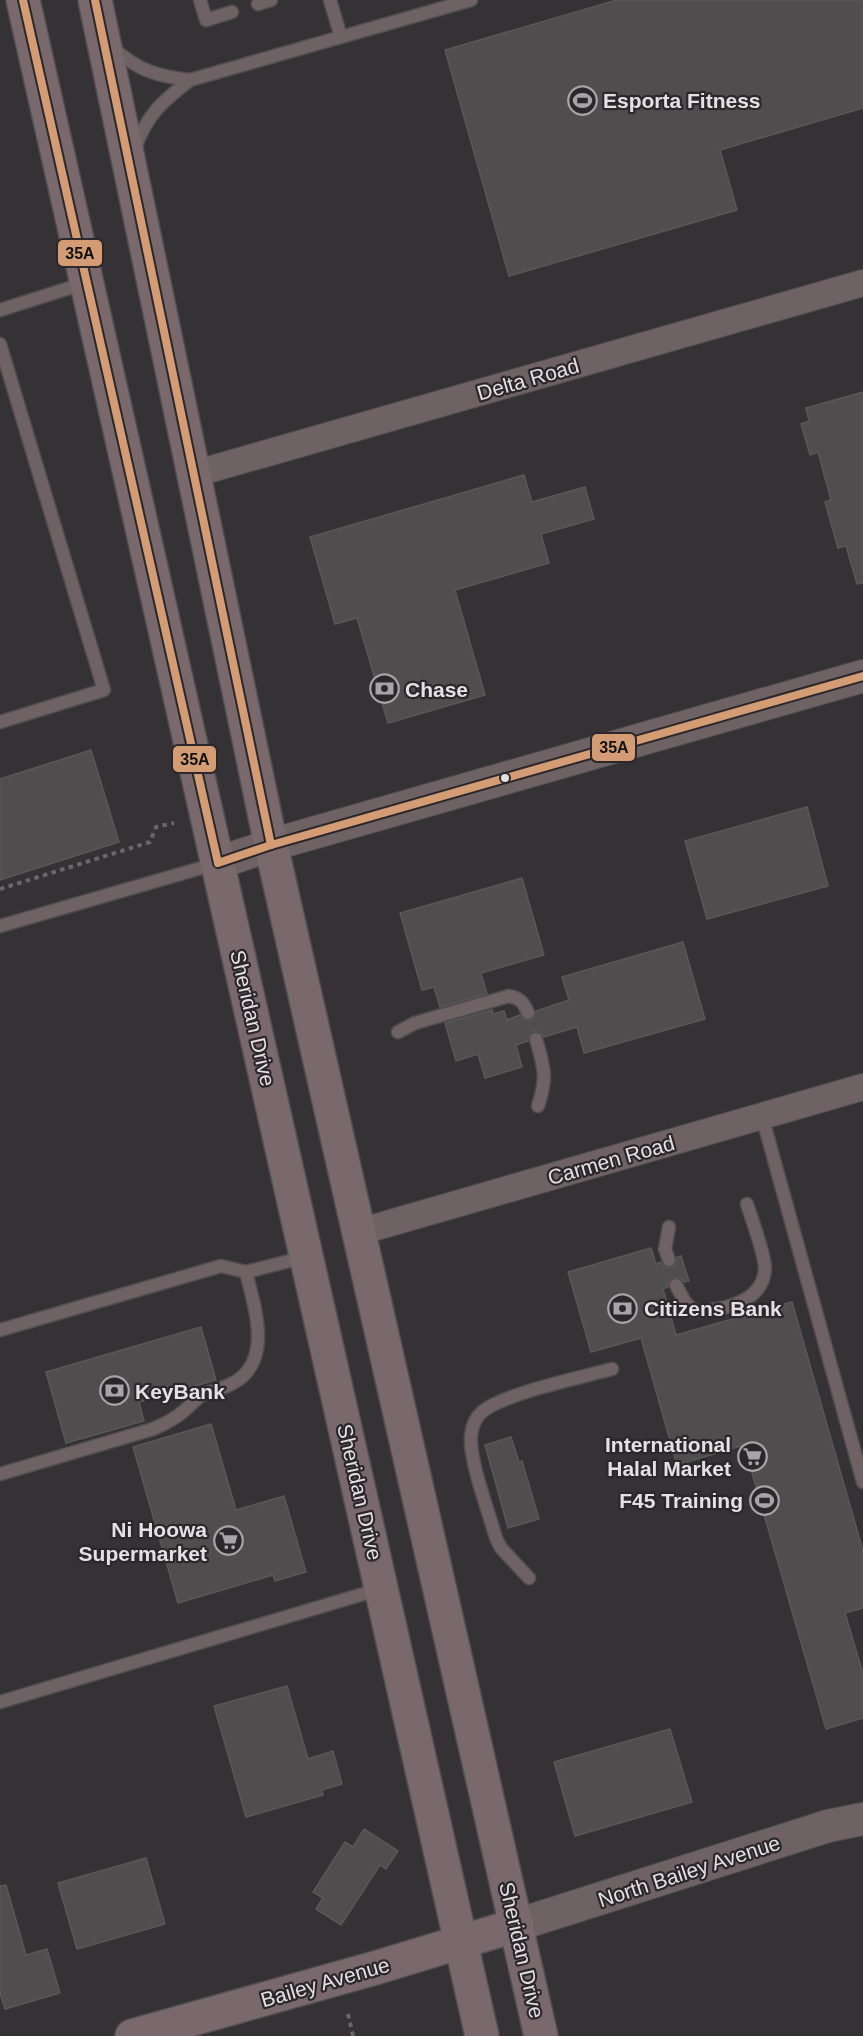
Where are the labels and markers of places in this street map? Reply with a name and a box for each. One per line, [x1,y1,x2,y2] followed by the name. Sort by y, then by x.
[566,84,598,116] sports icon: Esporta Fitness
[603,89,761,112] place label: Esporta Fitness
[368,673,400,705] bank icon: Chase
[405,678,468,701] place label: Chase
[499,772,511,784] unlabelled marker
[607,1292,639,1324] bank icon: Citizens Bank
[644,1297,782,1320] place label: Citizens Bank
[98,1375,130,1407] bank icon: KeyBank
[135,1380,225,1403] place label: KeyBank
[605,1433,731,1480] place label: International Halal Market
[736,1440,768,1472] supermarket icon: International Halal Market
[748,1484,780,1516] sports icon: F45 Training
[619,1489,743,1512] place label: F45 Training
[79,1518,207,1565] place label: Ni Hoowa Supermarket
[212,1525,244,1557] supermarket icon: Ni Hoowa Supermarket

